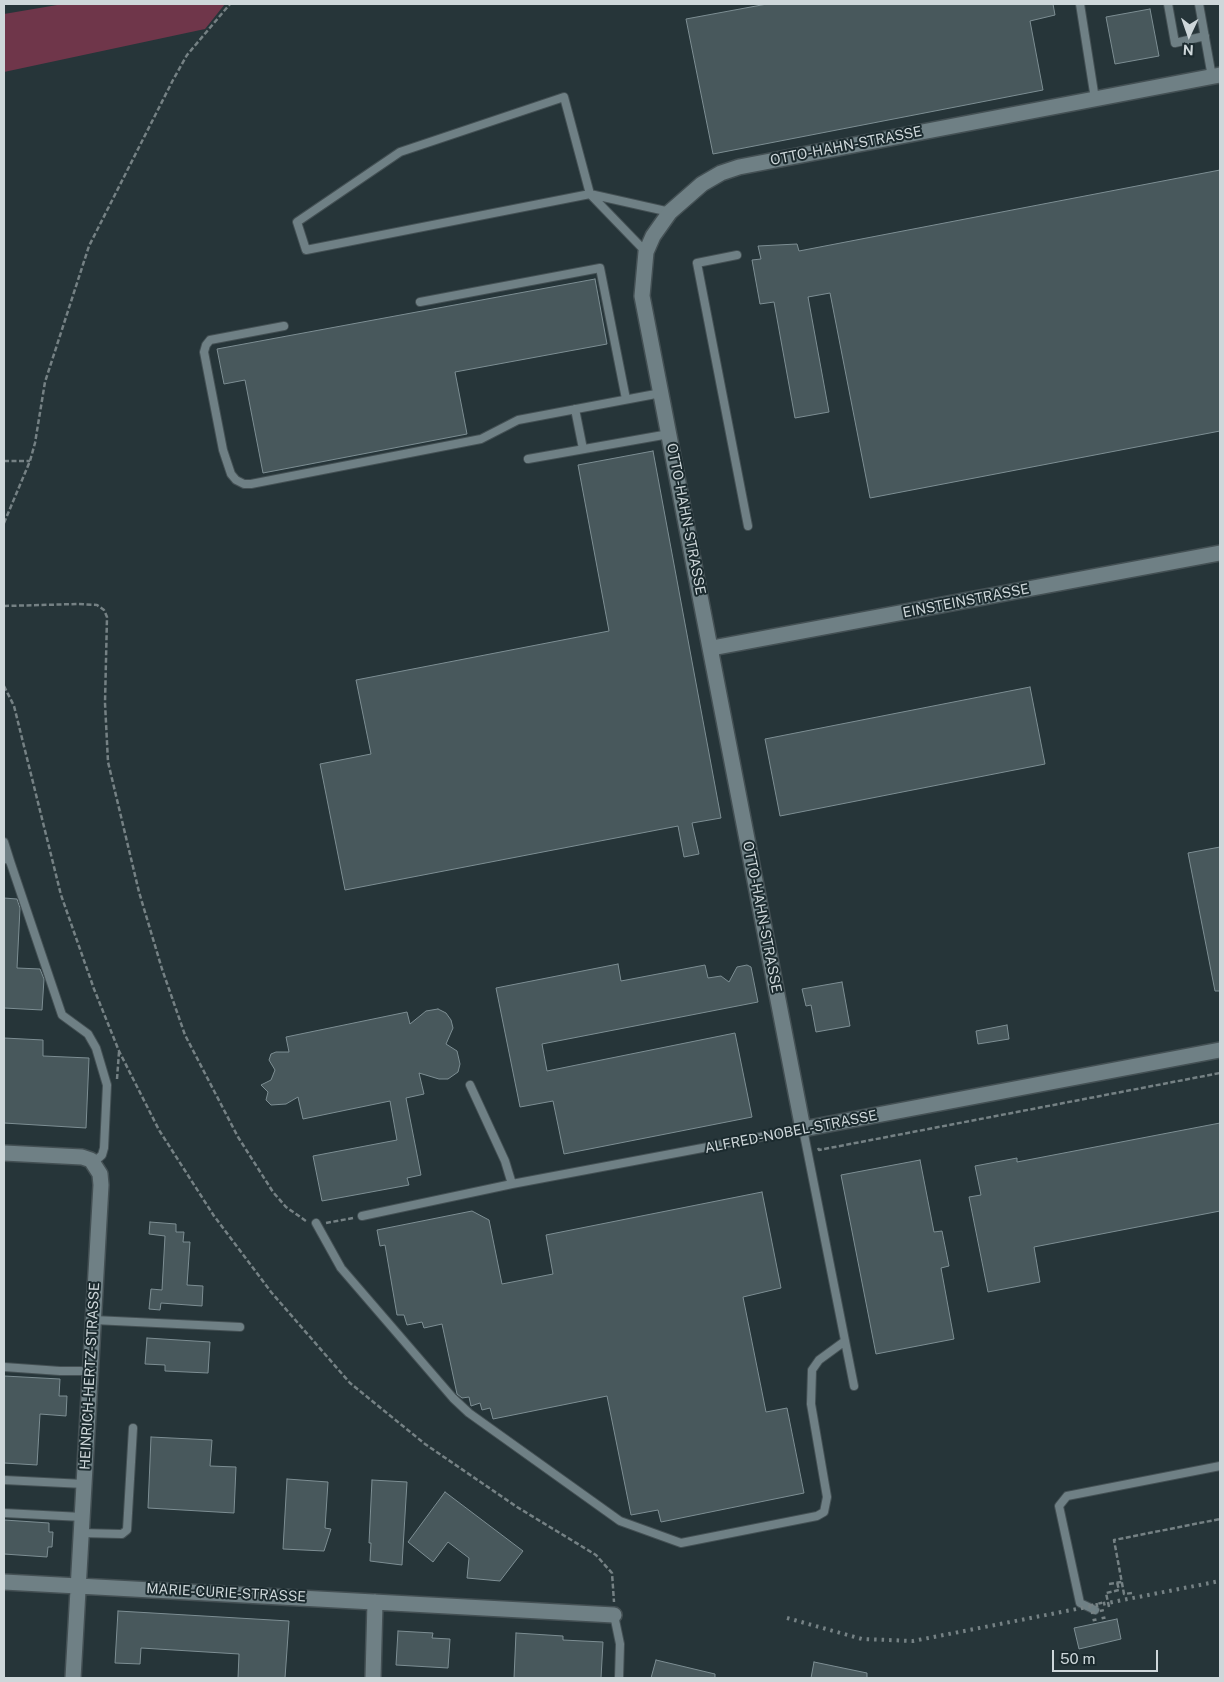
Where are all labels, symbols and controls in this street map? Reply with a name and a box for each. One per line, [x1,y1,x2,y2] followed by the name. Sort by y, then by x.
[1164,10,1214,60] north arrow
[1182,42,1194,58] text: N
[769,123,923,169] street label: OTTO-HAHN-STRASSE
[663,442,709,596] street label: OTTO-HAHN-STRASSE
[901,581,1031,621] street label: EINSTEINSTRASSE
[739,840,785,994] street label: OTTO-HAHN-STRASSE
[703,1107,879,1157] street label: ALFRED-NOBEL-STRASSE
[77,1282,103,1470] street label: HEINRICH-HERTZ-STRASSE
[146,1580,306,1606] street label: MARIE-CURIE-STRASSE
[1054,1640,1160,1672] scale bar
[1060,1650,1095,1667] text: 50 m

